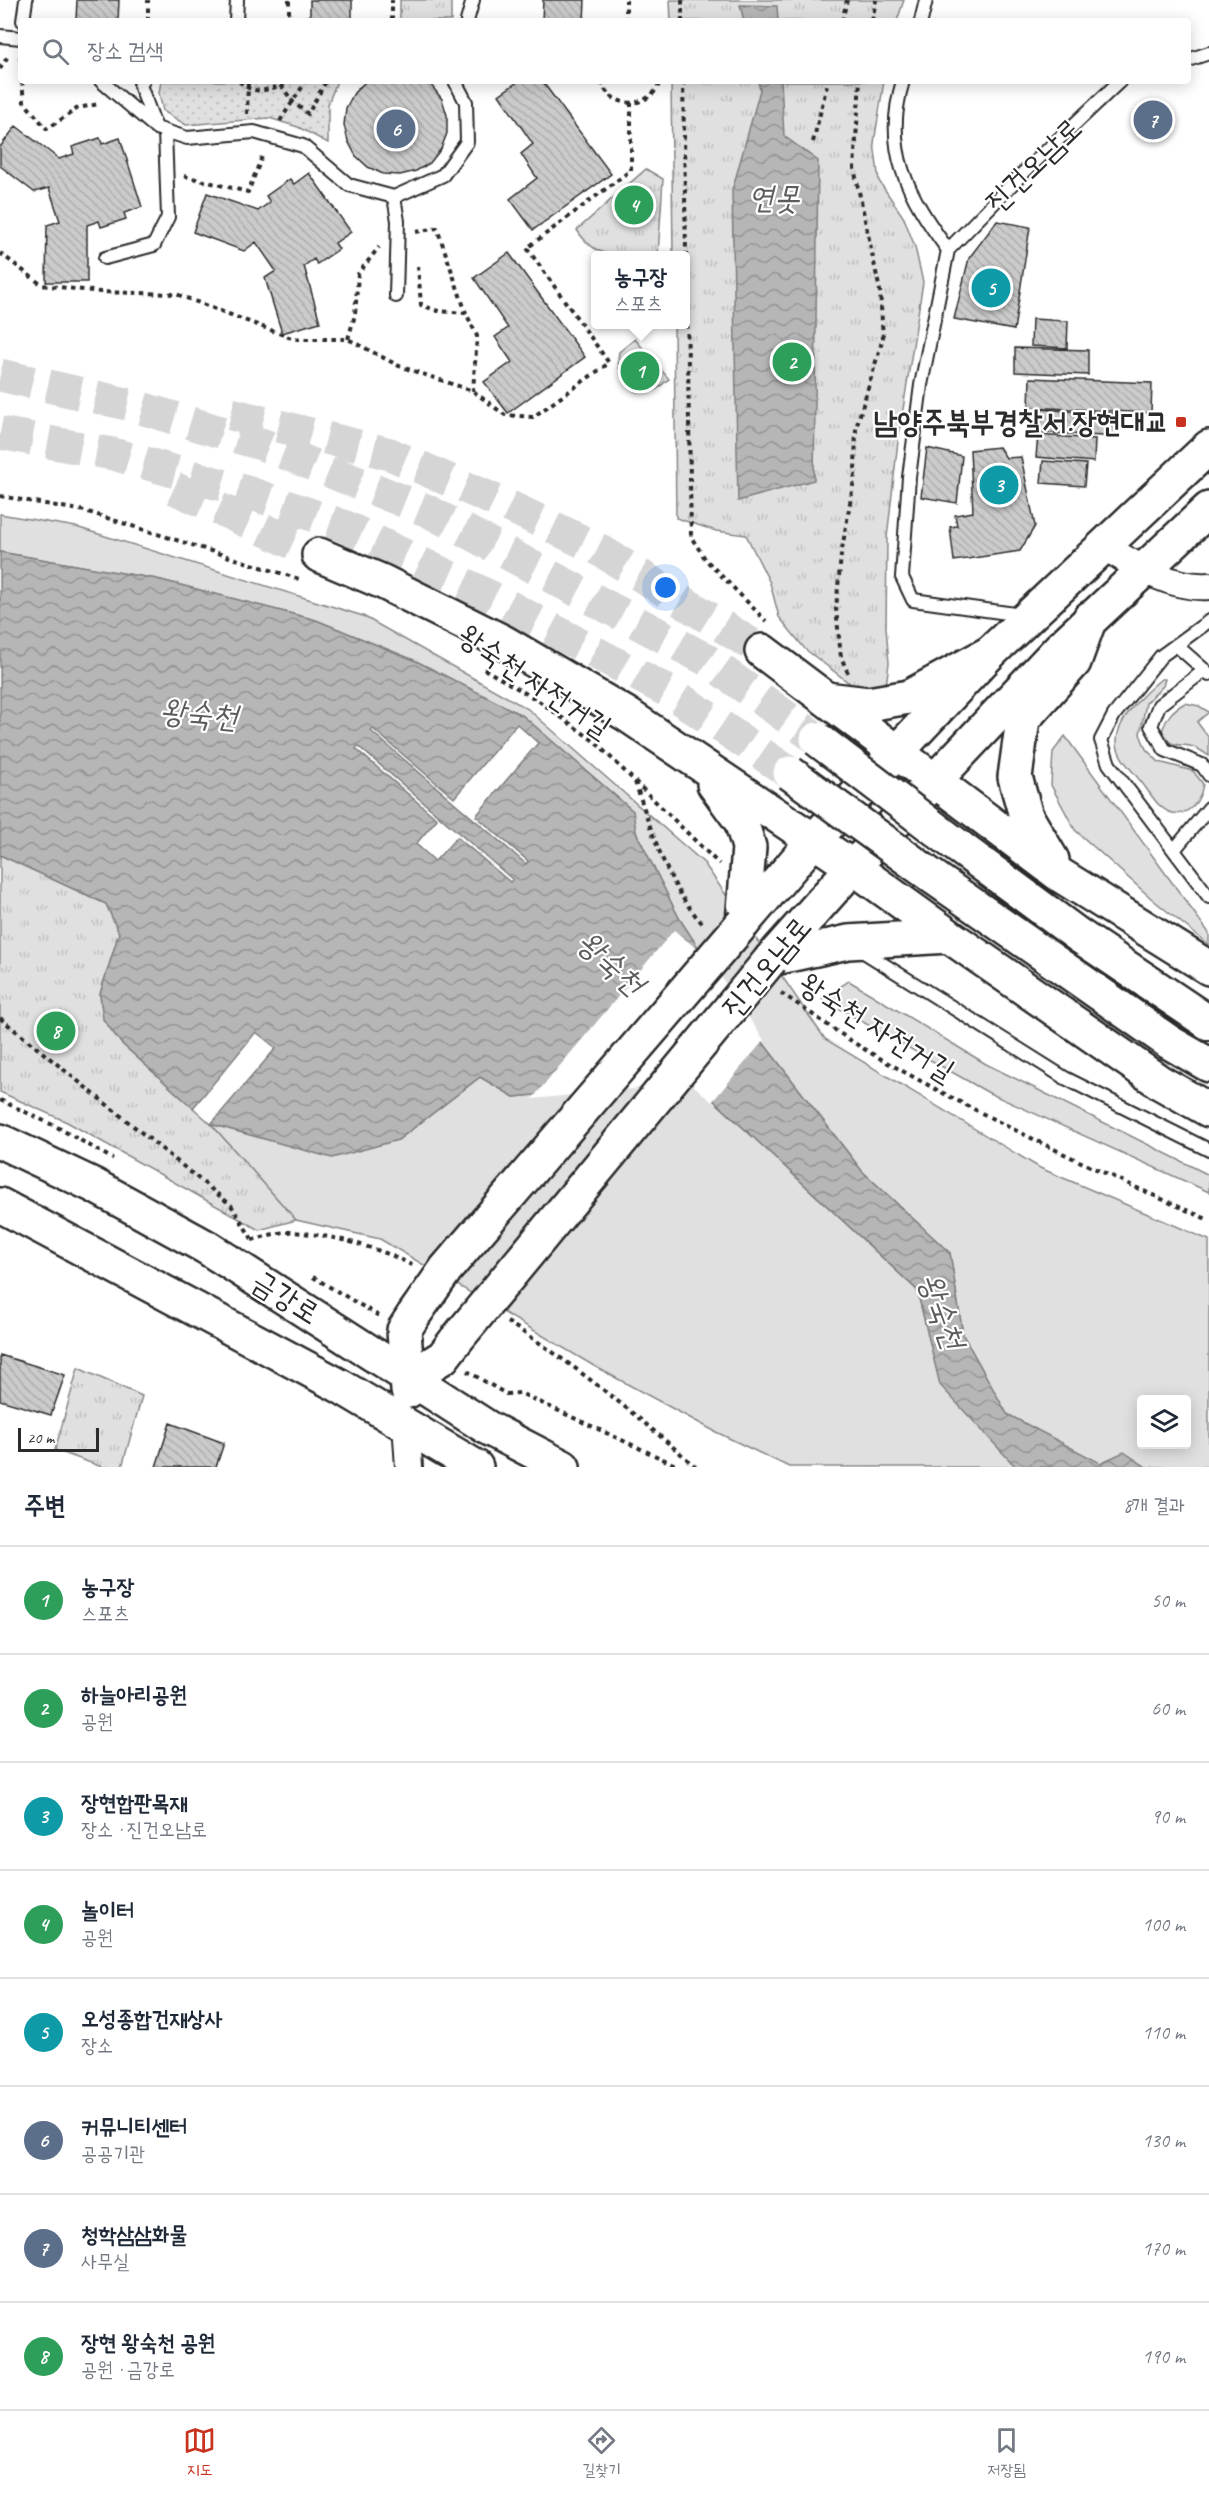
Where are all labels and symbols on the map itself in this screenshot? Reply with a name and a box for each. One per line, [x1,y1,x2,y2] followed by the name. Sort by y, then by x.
[1134,98,1172,142] pin: 7
[376,106,416,152] pin: 6
[976,109,1090,221] street label: 진건오남로
[748,177,800,218] water label: 연못
[614,182,654,228] pin: 4
[972,266,1010,310] pin: 5
[772,340,812,385] pin: 2
[620,348,660,394] pin: 1
[873,403,1169,441] place label: 남양주북부경찰서.장현대교
[1174,415,1188,429] marker: 남양주북부경찰서.장현대교
[980,462,1018,508] pin: 3
[651,573,680,602] your location
[451,616,619,746] street label: 왕숙천 자전거길
[159,690,243,738] water label: 왕숙천
[713,909,819,1025] street label: 진건오남로
[569,922,656,1006] water label: 왕숙천
[792,964,962,1090] street label: 왕숙천 자전거길
[36,1008,76,1054] pin: 8
[245,1262,327,1332] street label: 금강로
[910,1268,976,1357] water label: 왕숙천
[18,1425,99,1452] scale bar

